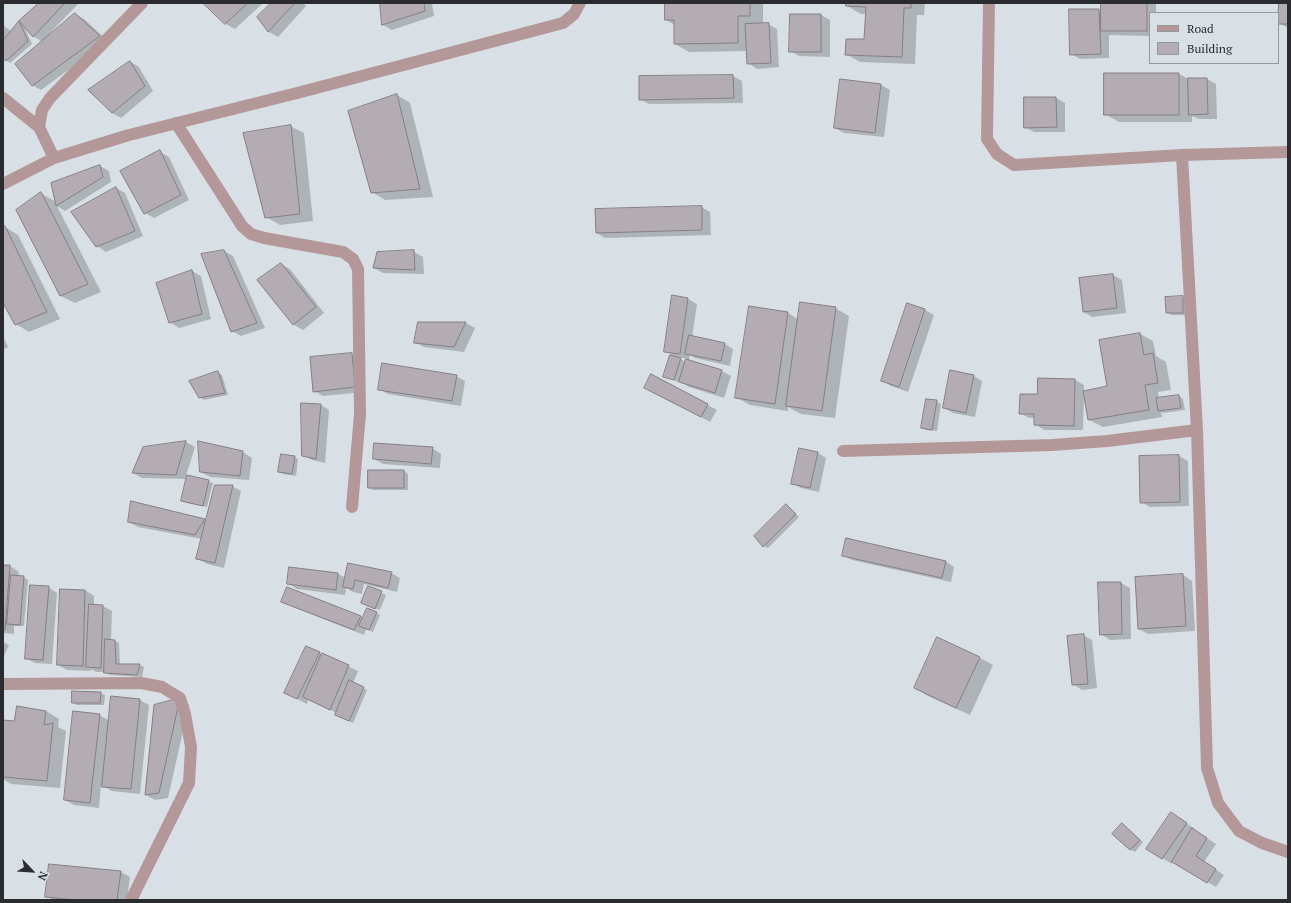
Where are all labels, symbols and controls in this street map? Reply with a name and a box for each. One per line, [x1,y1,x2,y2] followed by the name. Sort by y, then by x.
[1149,12,1279,64] legend
[1187,21,1214,36] text: Road
[1187,41,1232,56] text: Building
[12,851,52,891] north arrow
[35,869,51,883] text: N

